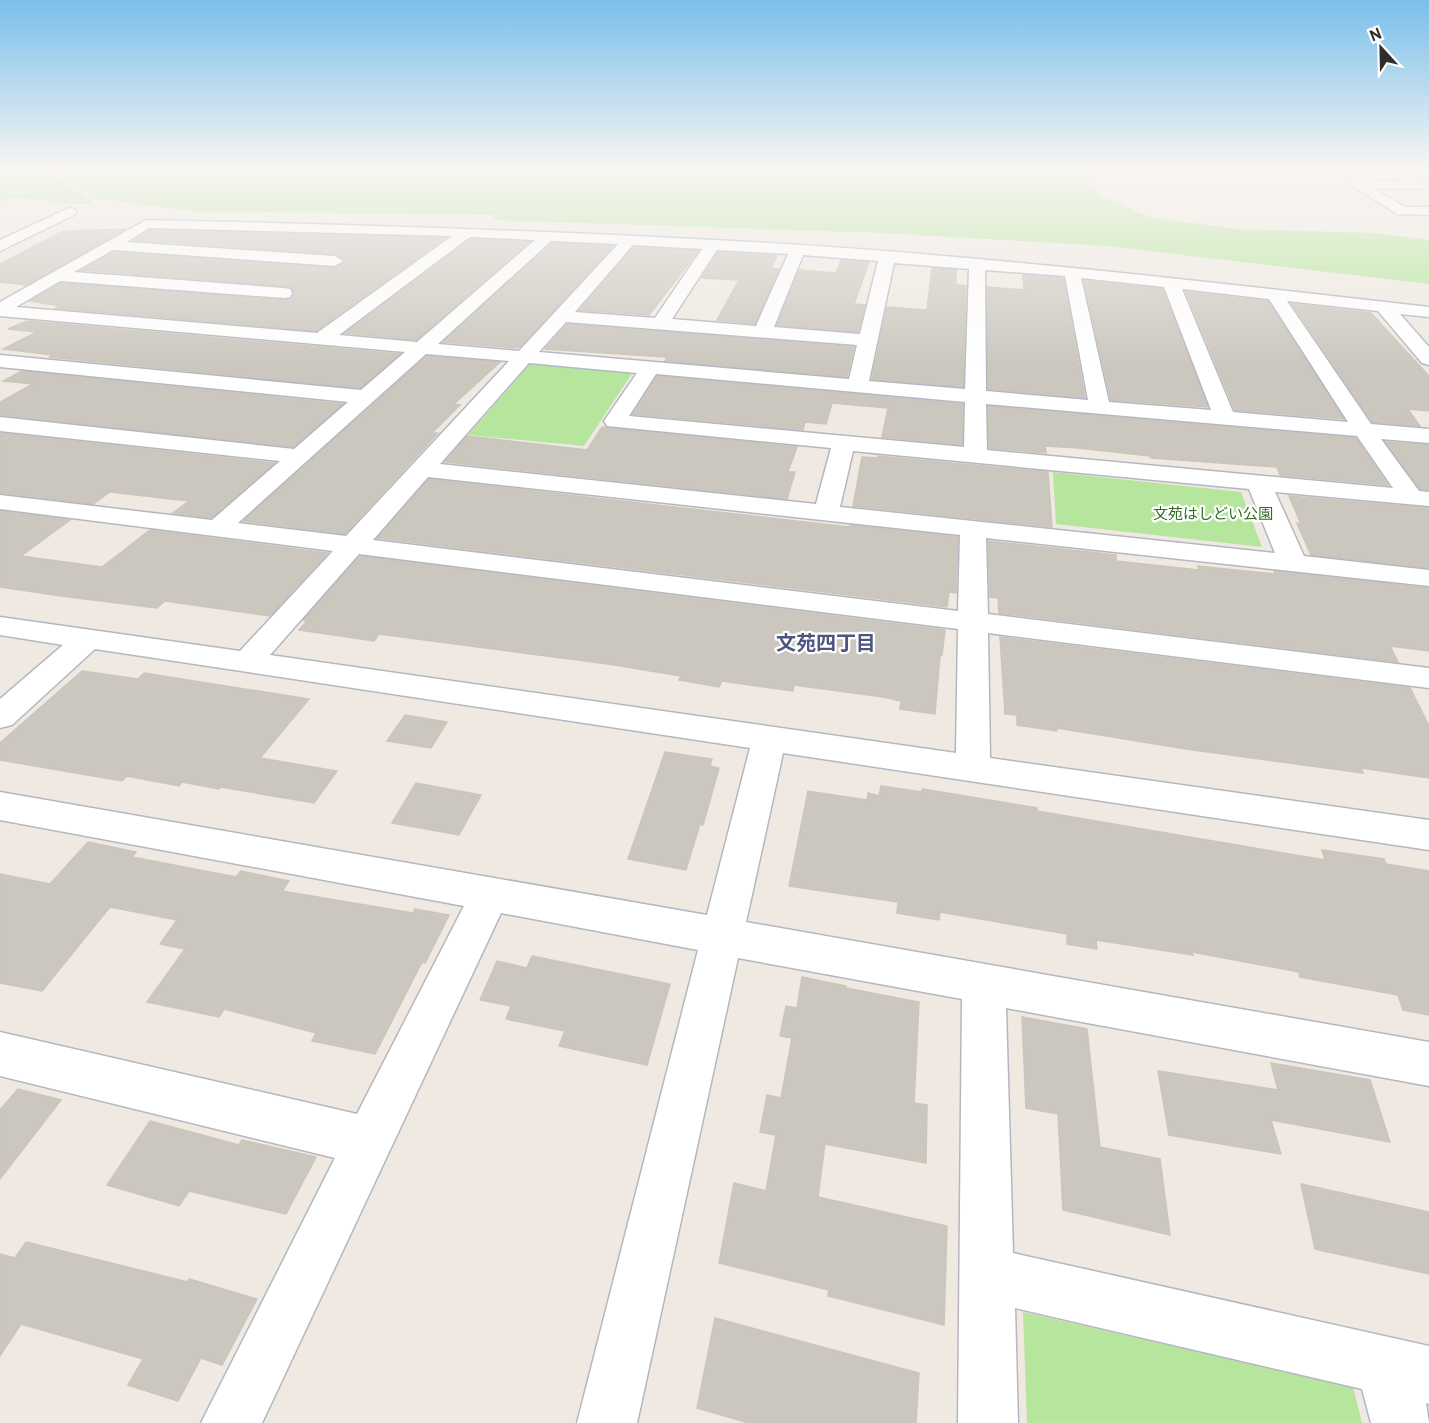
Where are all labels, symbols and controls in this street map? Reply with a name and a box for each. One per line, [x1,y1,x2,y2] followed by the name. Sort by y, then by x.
[1351,18,1411,78] north arrow
[1367,25,1385,47] text: N
[1153,506,1273,525] park label: 文苑はしどい公園
[776,632,876,658] district label: 文苑四丁目

